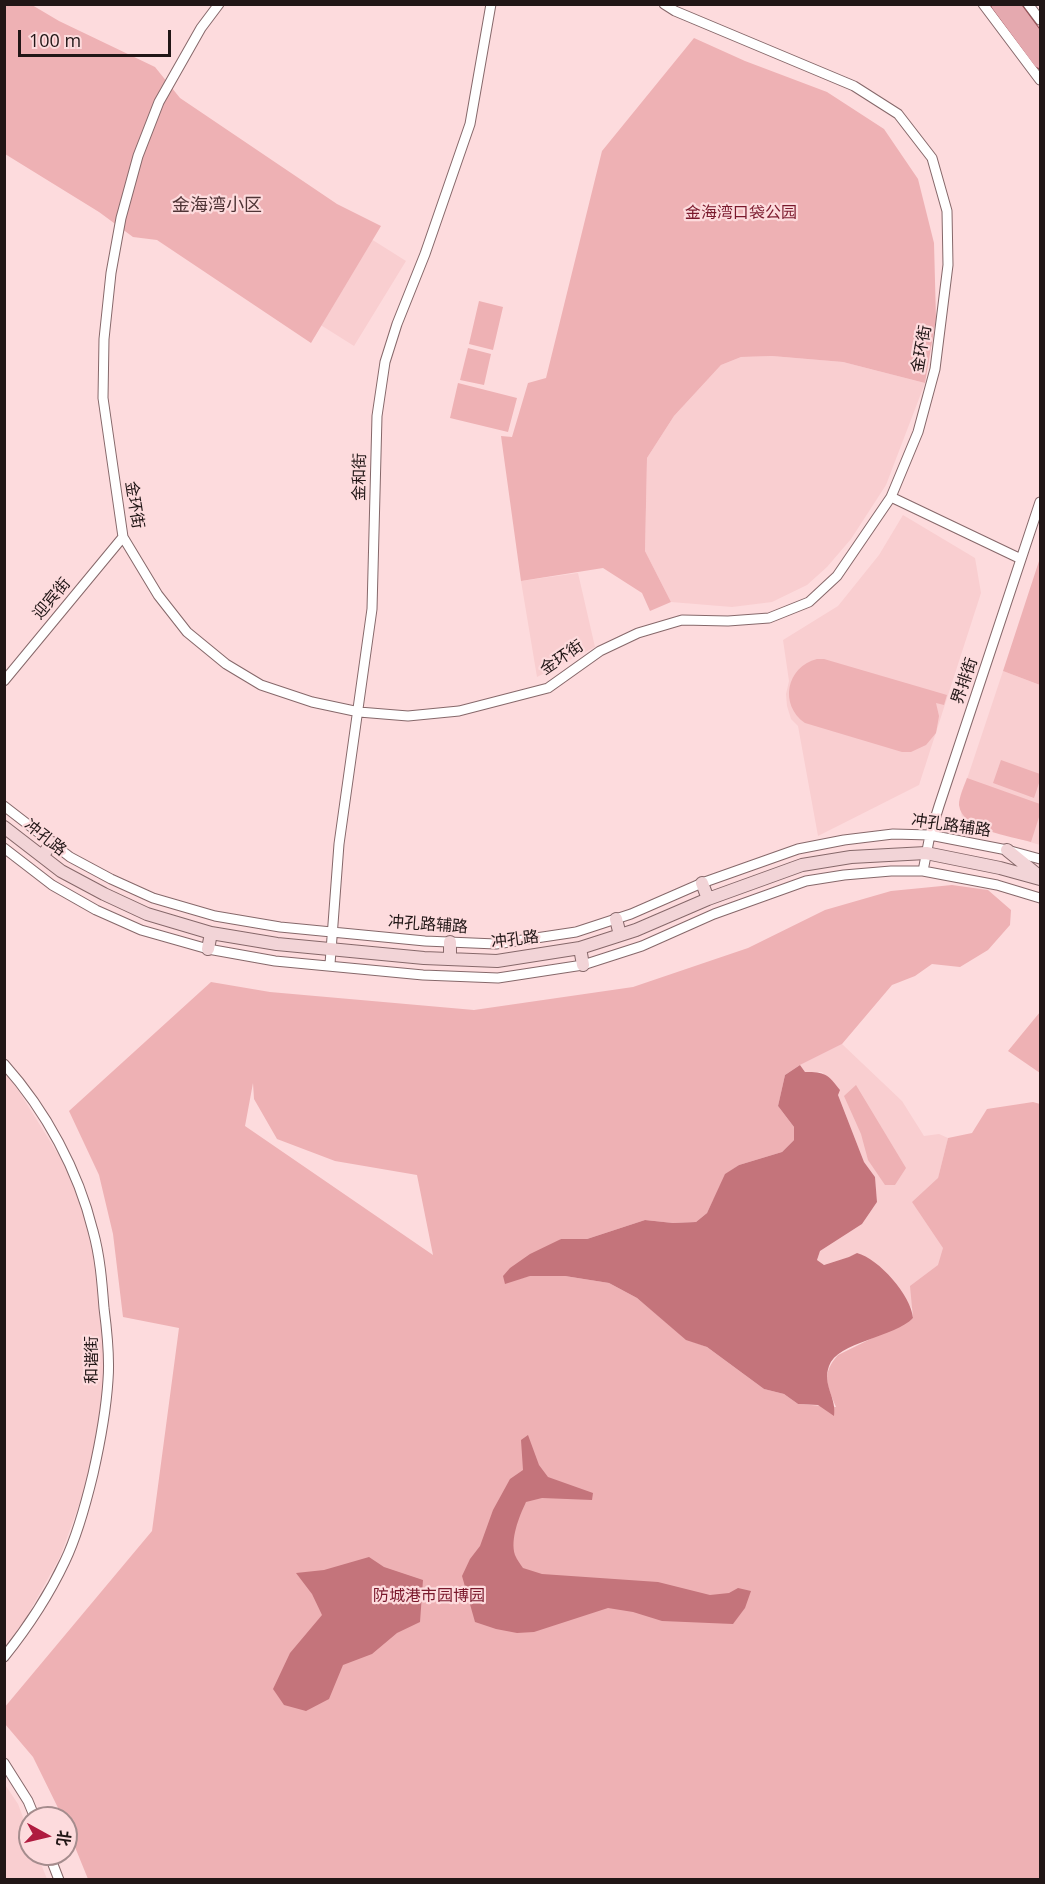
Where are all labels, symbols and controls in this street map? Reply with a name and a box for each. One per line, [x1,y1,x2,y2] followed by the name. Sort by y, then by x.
[21,18,174,56] scale bar
[29,28,81,52] text: 100 m
[172,195,262,217] district label: 金海湾小区
[685,203,797,223] park label: 金海湾口袋公园
[908,324,936,374] street label: 金环街
[350,453,370,501] street label: 金和街
[121,480,147,530] street label: 金环街
[29,574,75,624] street label: 迎宾街
[537,637,587,679] street label: 金环街
[948,655,982,707] street label: 界排街
[910,811,992,841] street label: 冲孔路辅路
[20,816,70,860] street label: 冲孔路
[387,913,469,937] street label: 冲孔路辅路
[490,928,540,952] street label: 冲孔路
[82,1336,102,1384] street label: 和谐街
[373,1586,485,1606] park label: 防城港市园博园
[18,1806,78,1866] north arrow
[52,1829,76,1848] text: 北

